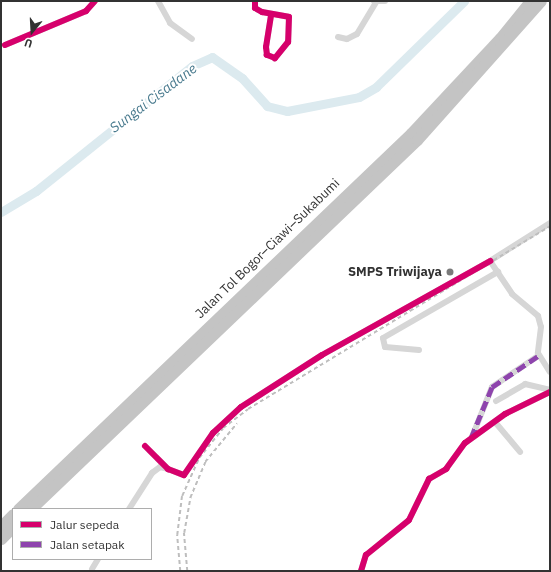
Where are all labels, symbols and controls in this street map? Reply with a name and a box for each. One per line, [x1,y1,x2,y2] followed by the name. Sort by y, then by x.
[12,12,52,52] north arrow
[23,36,34,51] text: U
[106,60,200,136] water label: Sungai Cisadane
[193,176,343,322] street label: Jalan Tol Bogor–Ciawi–Sukabumi
[348,264,442,280] place label: SMPS Triwijaya
[445,267,455,277] marker: SMPS Triwijaya
[12,508,152,560] legend
[50,517,119,532] text: Jalur sepeda
[50,537,125,552] text: Jalan setapak

